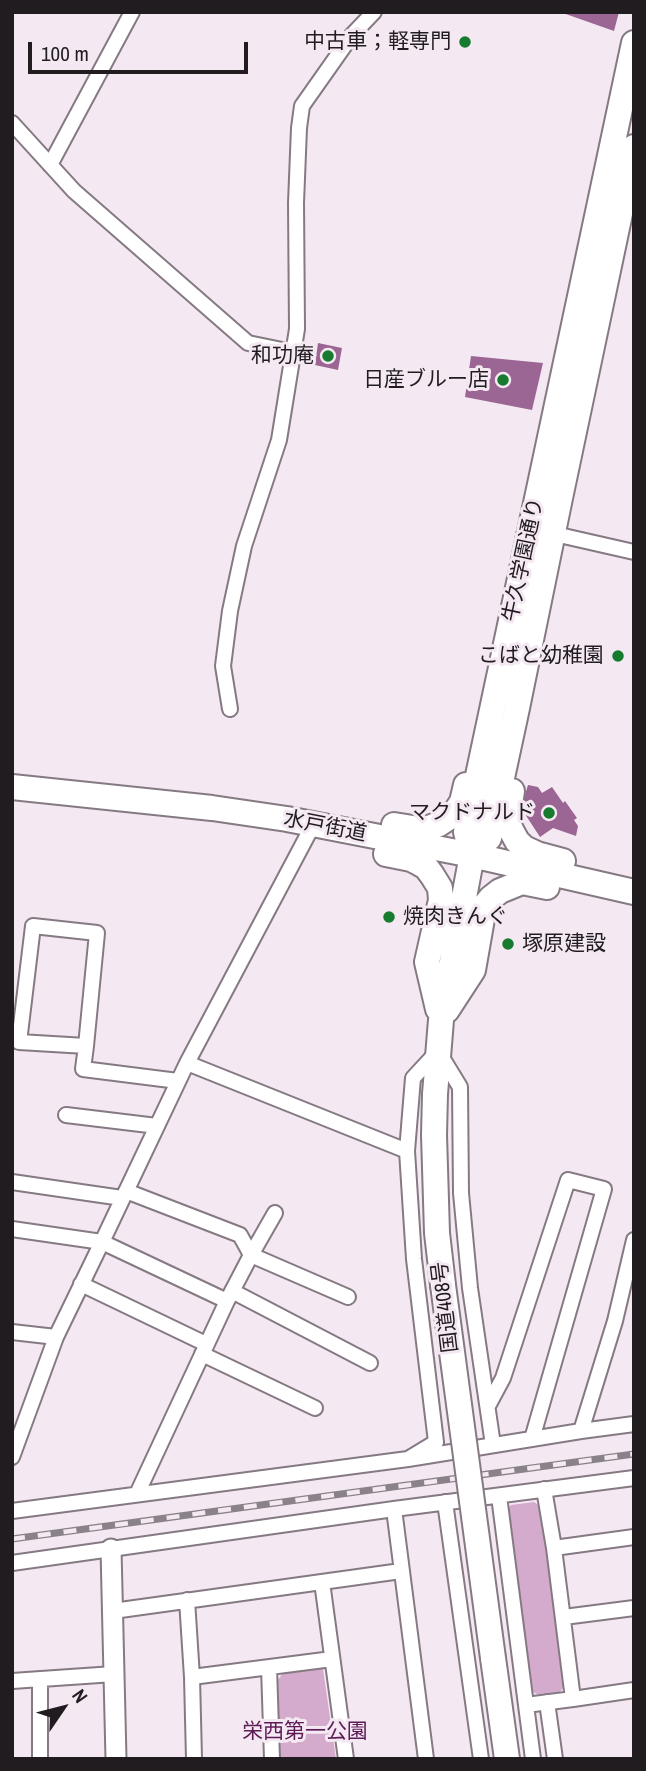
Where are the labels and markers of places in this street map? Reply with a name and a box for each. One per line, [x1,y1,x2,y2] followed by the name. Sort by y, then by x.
[304,29,451,55] place label: 中古車；軽専門
[457,34,473,50] marker: 中古車；軽専門
[251,343,314,369] place label: 和功庵
[320,348,336,364] marker: 和功庵
[363,367,489,393] place label: 日産ブルー店
[495,372,511,388] marker: 日産ブルー店
[478,643,604,669] place label: こばと幼稚園
[610,648,626,664] marker: こばと幼稚園
[409,800,535,826] place label: マクドナルド
[541,805,557,821] marker: マクドナルド
[403,904,508,930] place label: 焼肉きんぐ
[381,909,397,925] marker: 焼肉きんぐ
[522,931,606,957] place label: 塚原建設
[500,936,516,952] marker: 塚原建設

